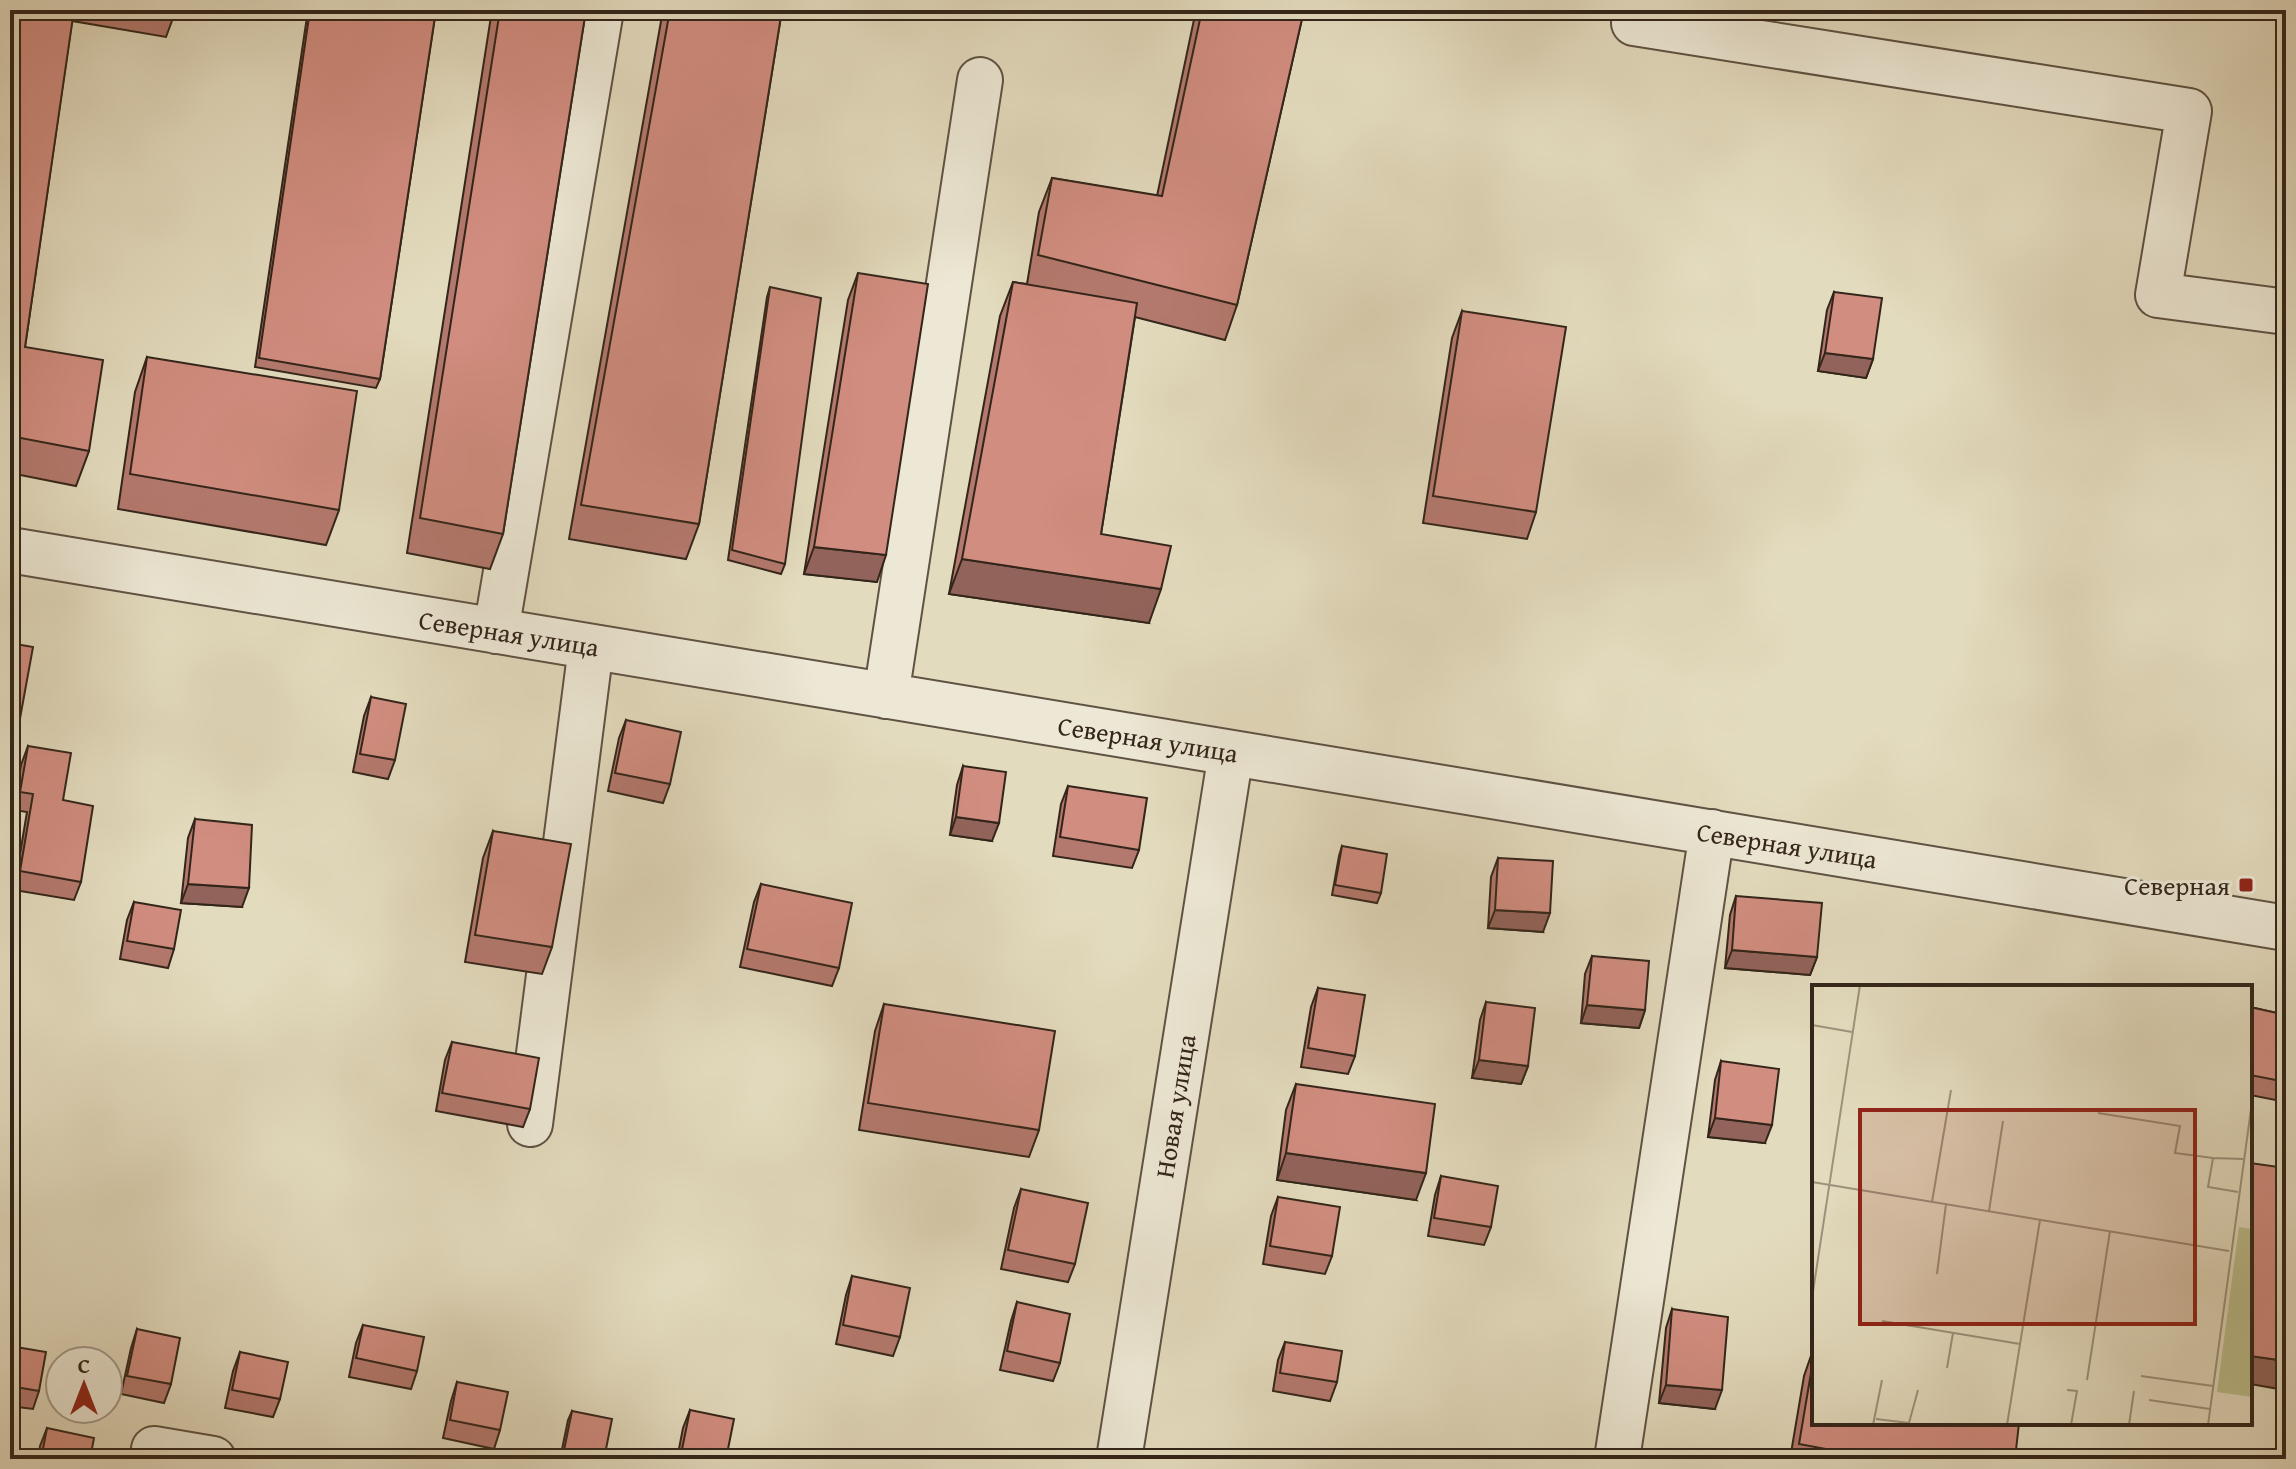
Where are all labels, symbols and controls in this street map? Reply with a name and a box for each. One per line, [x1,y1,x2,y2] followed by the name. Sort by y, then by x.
[416,600,602,667] street label: Северная улица
[1055,706,1241,773] street label: Северная улица
[1694,812,1880,879] street label: Северная улица
[2124,866,2230,905] place label: Северная
[2237,876,2255,894] marker: Северная
[1812,985,2252,1425] inset map
[1144,1031,1206,1180] street label: Новая улица
[44,1345,124,1425] north arrow
[78,1349,90,1381] text: С

